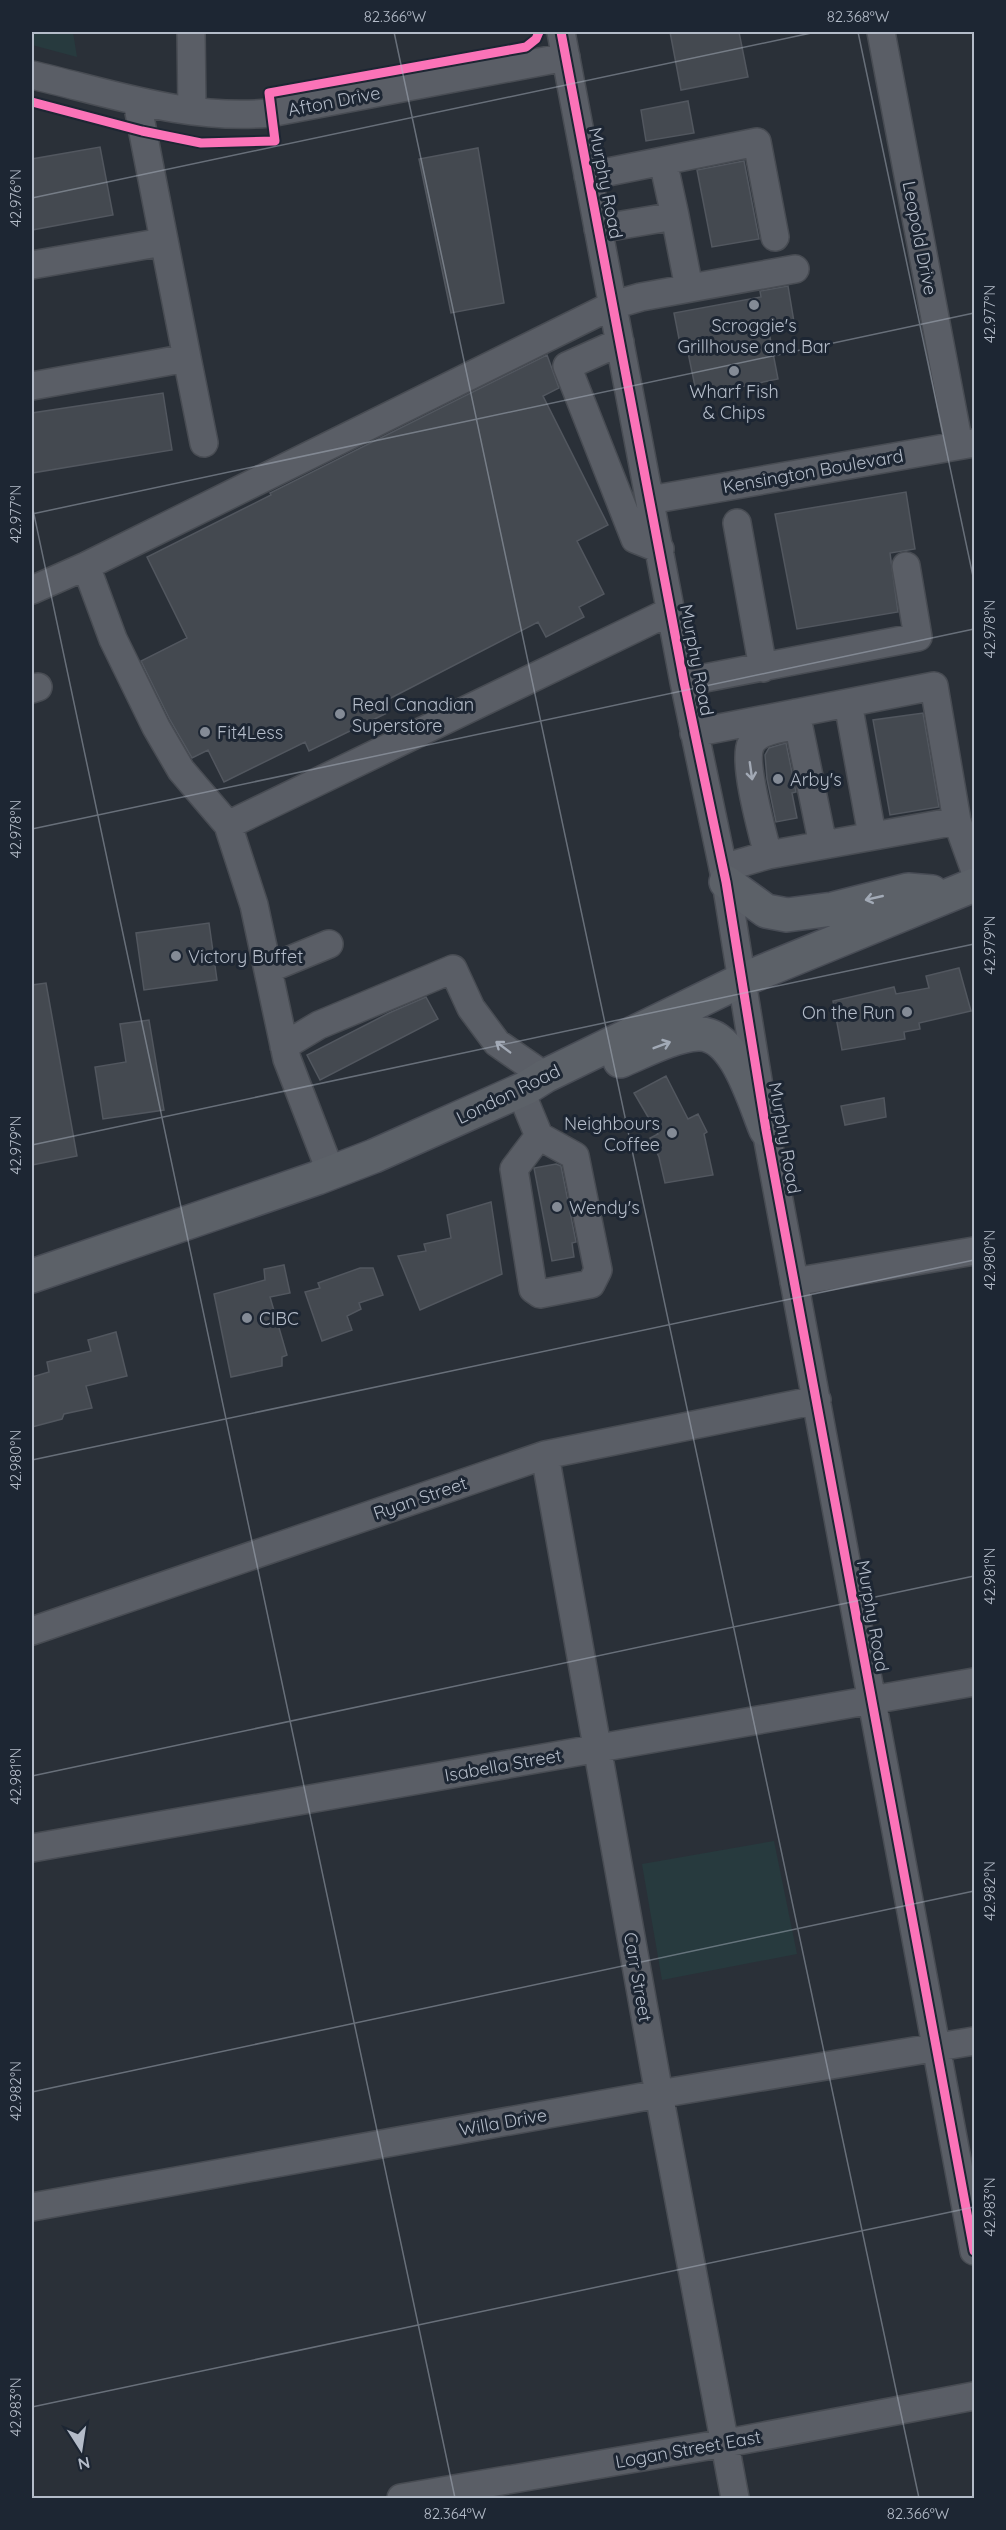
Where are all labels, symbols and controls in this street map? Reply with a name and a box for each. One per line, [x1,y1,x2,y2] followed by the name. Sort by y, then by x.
[364,7,427,26] text: 82.366°W
[827,7,890,26] text: 82.368°W
[286,81,382,121] street label: Afton Drive
[584,125,628,241] street label: Murphy Road
[6,169,25,227] text: 42.976°N
[898,179,942,297] street label: Leopold Drive
[980,285,999,343] text: 42.977°N
[747,298,761,312] marker: Scroggie's Grillhouse and Bar
[677,314,831,358] place label: Scroggie's Grillhouse and Bar
[727,364,741,378] marker: Wharf Fish & Chips
[689,380,779,424] place label: Wharf Fish & Chips
[721,444,905,498] street label: Kensington Boulevard
[6,485,25,543] text: 42.977°N
[980,600,999,658] text: 42.978°N
[675,602,719,718] street label: Murphy Road
[352,693,474,737] place label: Real Canadian Superstore
[333,707,347,721] marker: Real Canadian Superstore
[217,721,283,744] place label: Fit4Less
[198,725,212,739] marker: Fit4Less
[745,761,756,780] one-way arrow
[790,768,842,791] place label: Arby's
[771,772,785,786] marker: Arby's
[6,800,25,858] text: 42.978°N
[864,893,883,905] one-way arrow
[980,916,999,974] text: 42.979°N
[188,945,303,968] place label: Victory Buffet
[169,949,183,963] marker: Victory Buffet
[802,1001,895,1024] place label: On the Run
[900,1005,914,1019] marker: On the Run
[652,1039,670,1050] one-way arrow
[496,1041,512,1053] one-way arrow
[452,1059,564,1129] street label: London Road
[764,1080,806,1196] street label: Murphy Road
[564,1112,660,1156] place label: Neighbours Coffee
[6,1116,25,1174] text: 42.979°N
[665,1126,679,1140] marker: Neighbours Coffee
[569,1196,640,1219] place label: Wendy's
[550,1200,564,1214] marker: Wendy's
[980,1230,999,1290] text: 42.980°N
[259,1307,299,1330] place label: CIBC
[240,1311,254,1325] marker: CIBC
[6,1430,25,1490] text: 42.980°N
[370,1471,470,1525] street label: Ryan Street
[980,1548,999,1604] text: 42.981°N
[852,1558,894,1674] street label: Murphy Road
[443,1743,563,1787] street label: Isabella Street
[6,1748,25,1804] text: 42.981°N
[980,1861,999,1921] text: 42.982°N
[619,1930,657,2024] street label: Carr Street
[6,2061,25,2121] text: 42.982°N
[457,2103,549,2141] street label: Willa Drive
[980,2177,999,2237] text: 42.983°N
[6,2377,25,2437] text: 42.983°N
[51,2419,111,2479] north arrow
[613,2425,763,2473] street label: Logan Street East
[76,2453,92,2475] text: N
[424,2504,487,2523] text: 82.364°W
[887,2504,950,2523] text: 82.366°W

